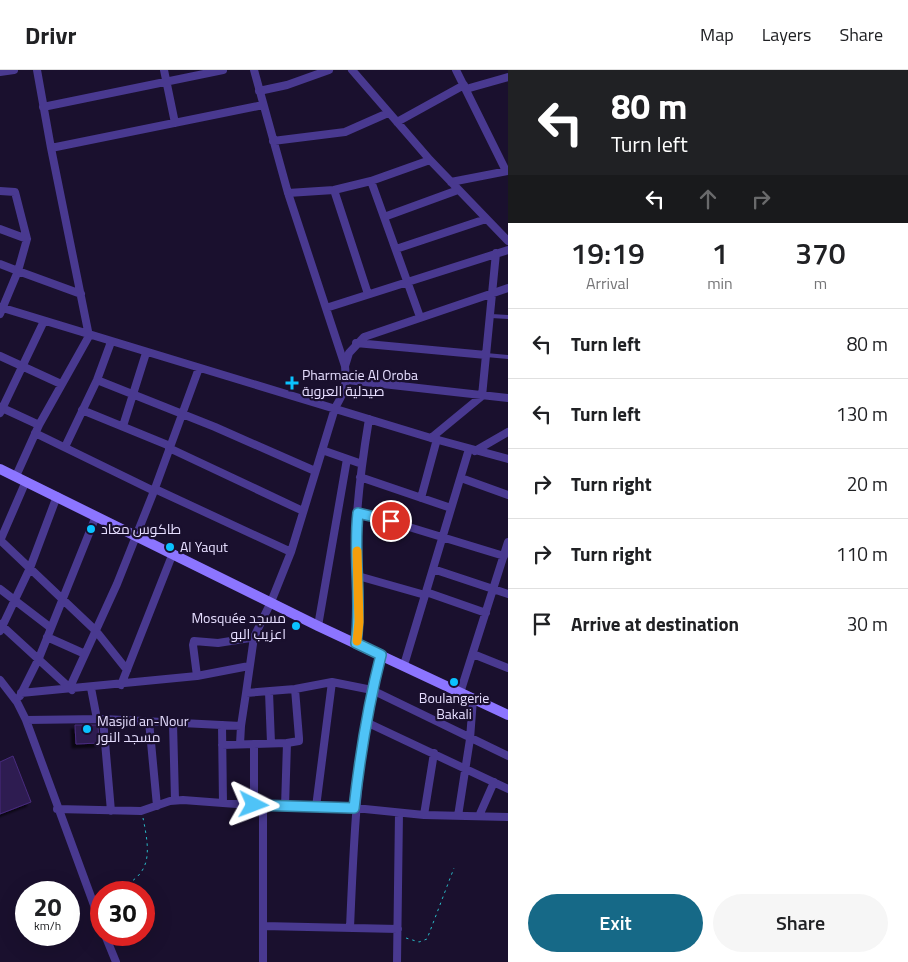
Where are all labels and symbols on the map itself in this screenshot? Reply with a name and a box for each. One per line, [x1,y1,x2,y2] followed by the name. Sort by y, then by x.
[302,364,418,401] place label: Pharmacie Al Oroba صيدلية العروبة
[286,377,298,389] marker: Pharmacie Al Oroba صيدلية العروبة
[370,500,412,542] pin
[101,518,181,539] place label: طاكوس معاد
[85,523,97,535] marker: طاكوس معاد
[180,536,228,557] place label: Al Yaqut
[164,541,176,553] marker: Al Yaqut
[191,607,286,644] place label: Mosquée مسجد اعزيب البو
[290,620,302,632] marker: Mosquée مسجد اعزيب البو
[448,676,460,688] marker: Boulangerie Bakali
[419,687,489,724] place label: Boulangerie Bakali
[96,710,189,747] place label: Masjid an-Nour مسجد النور
[81,723,93,735] marker: Masjid an-Nour مسجد النور
[227,778,279,830] position arrow
[90,881,155,946] speed limit sign: 30

